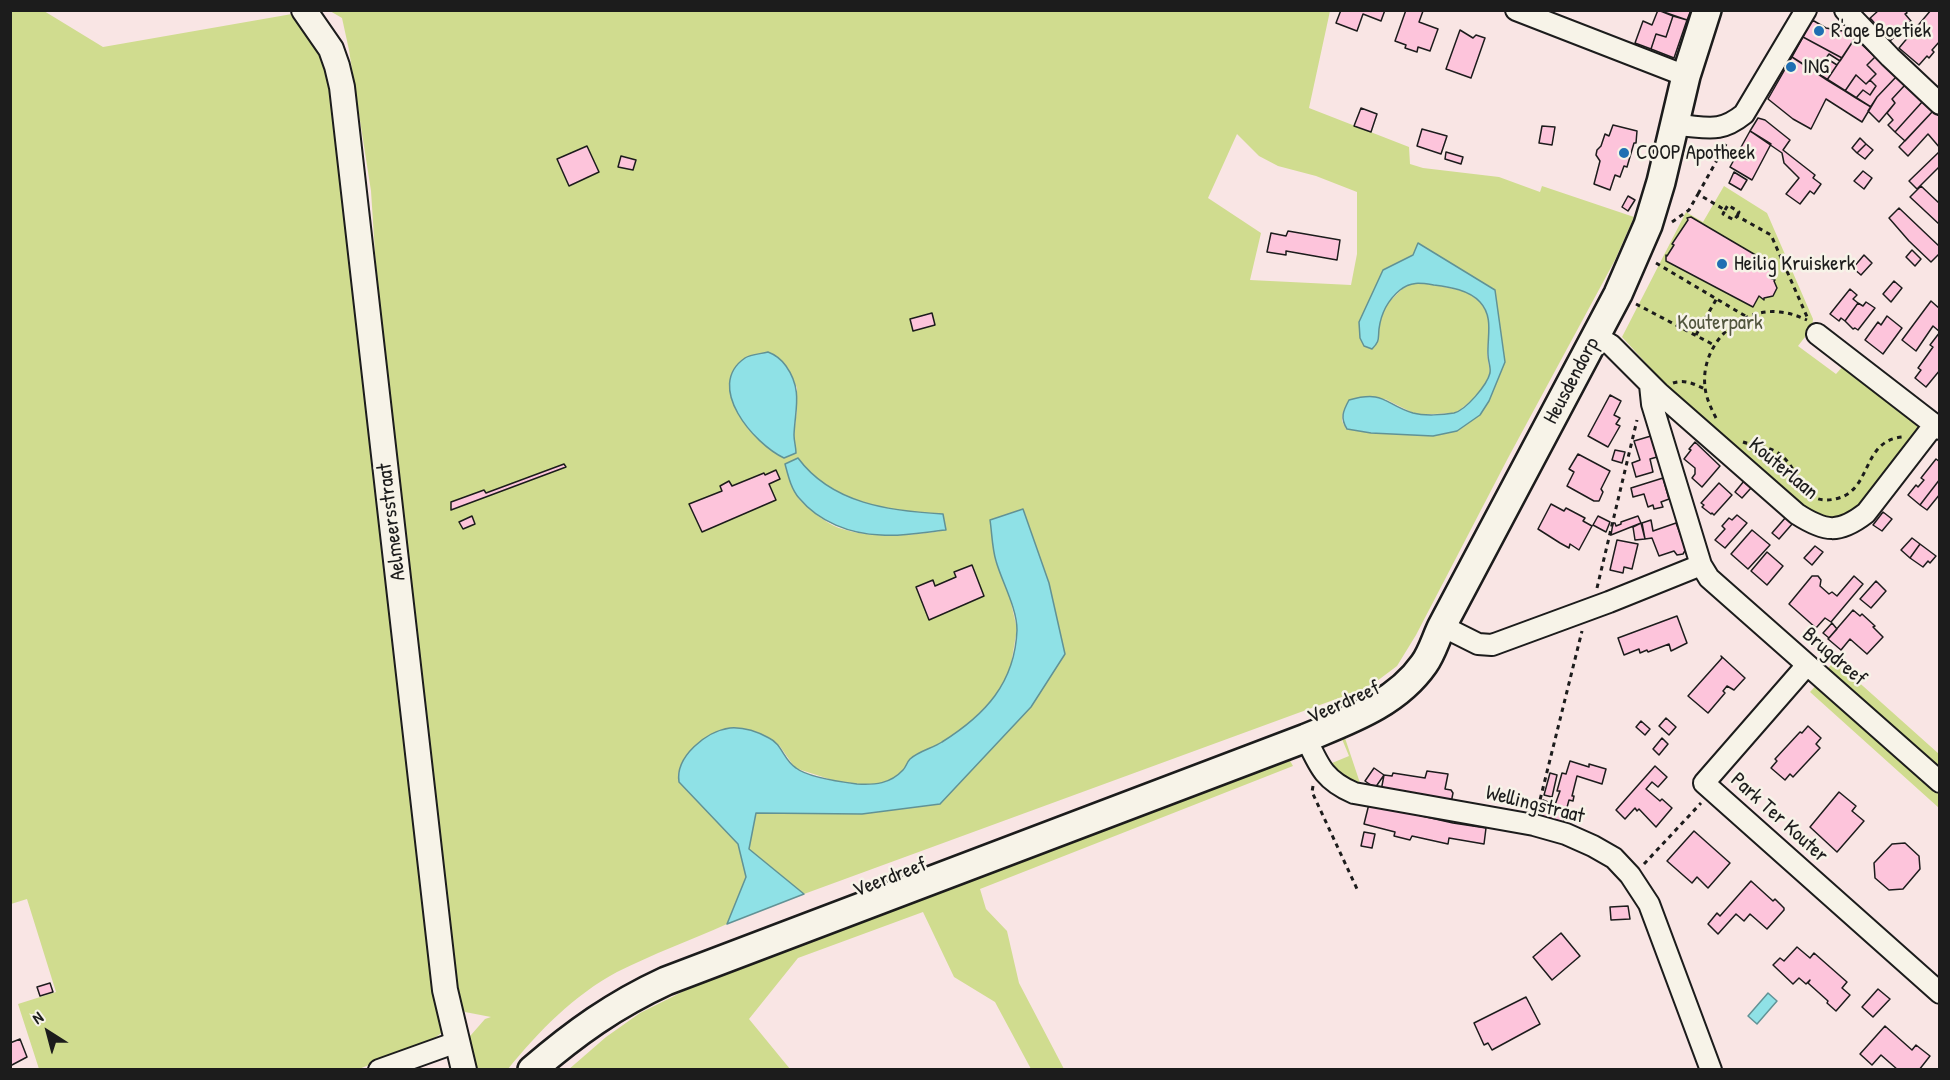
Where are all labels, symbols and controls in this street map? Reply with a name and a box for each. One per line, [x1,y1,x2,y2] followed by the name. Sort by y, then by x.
[1831,18,1931,44] place label: R'age Boetiek
[1812,24,1826,38] marker: R'age Boetiek
[1803,54,1829,80] place label: ING
[1784,60,1798,74] marker: ING
[1636,140,1755,166] place label: COOP Apotheek
[1617,146,1631,160] marker: COOP Apotheek
[1734,251,1855,277] place label: Heilig Kruiskerk
[1715,257,1729,271] marker: Heilig Kruiskerk
[1677,310,1763,336] park label: Kouterpark
[1539,333,1605,429] street label: Heusdendorp
[1743,433,1823,505] street label: Kouterlaan
[372,462,412,582] street label: Aelmeersstraat
[1797,622,1871,692] street label: Brugdreef
[1304,676,1384,730] street label: Veerdreef
[1725,768,1833,868] street label: Park Ter Kouter
[1483,781,1587,829] street label: Wellingstraat
[849,852,931,904] street label: Veerdreef
[18,1002,78,1062] north arrow
[28,1006,47,1029] text: N

